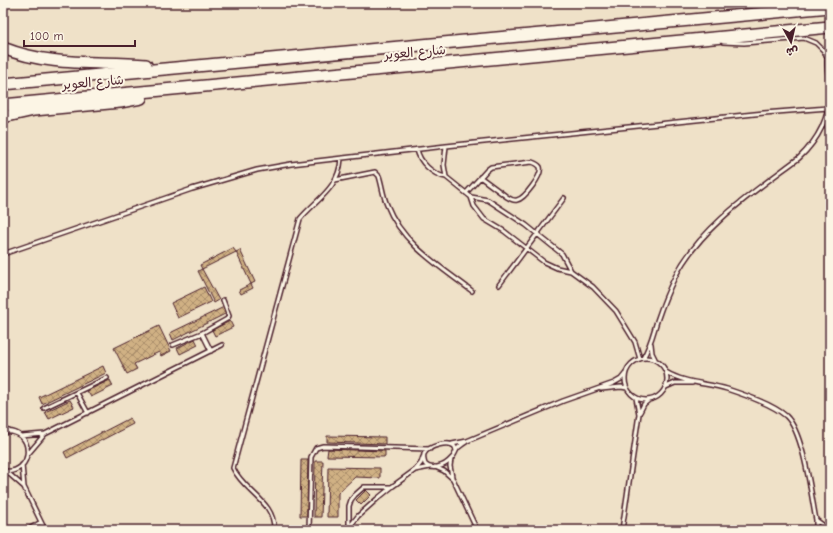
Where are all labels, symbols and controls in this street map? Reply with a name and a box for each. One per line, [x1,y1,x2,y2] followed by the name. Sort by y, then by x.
[24,22,135,48] scale bar
[771,22,811,62] north arrow
[30,29,63,43] text: 100 m
[383,42,447,64] street label: شارع العوير
[785,44,799,59] text: ش
[61,72,125,94] street label: شارع العوير

